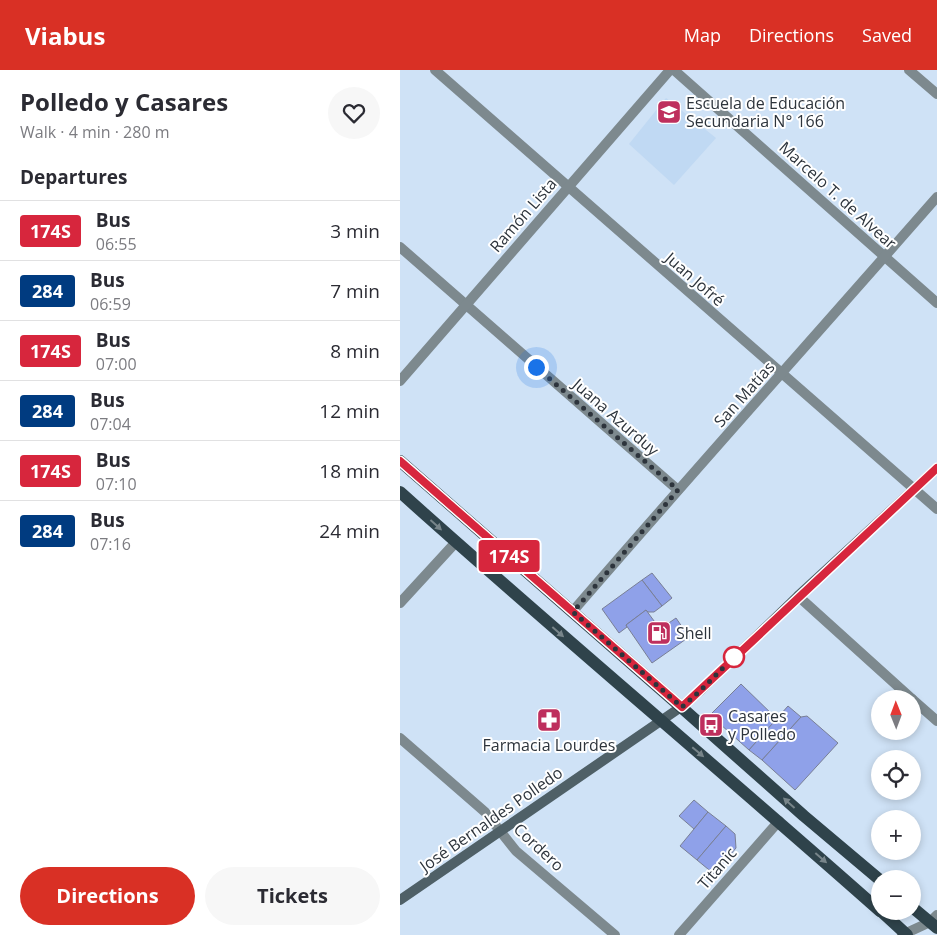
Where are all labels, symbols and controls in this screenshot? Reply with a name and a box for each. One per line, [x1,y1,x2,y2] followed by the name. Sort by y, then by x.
[25,19,105,52] text: Viabus
[684,23,721,47] text: Map
[749,23,834,47] text: Directions
[862,23,912,47] text: Saved
[20,85,228,118] text: Polledo y Casares
[328,87,380,139] button: heart
[686,92,845,132] place label: Escuela de Educación Secundaria N° 166
[656,99,682,125] school or university icon: Escuela de Educación Secundaria N° 166
[20,121,170,143] text: Walk · 4 min · 280 m
[775,136,902,254] street label: Marcelo T. de Alvear
[20,164,127,190] text: Departures
[485,173,561,257] street label: Ramón Lista
[96,207,131,233] text: Bus
[330,218,380,244] text: 3 min
[30,219,71,243] text: 174S
[96,233,137,255] text: 06:55
[659,246,729,311] street label: Juan Jofré
[90,267,125,293] text: Bus
[330,278,380,304] text: 7 min
[32,279,63,303] text: 284
[90,293,131,315] text: 06:59
[96,327,131,353] text: Bus
[330,338,380,364] text: 8 min
[30,339,71,363] text: 174S
[96,353,137,375] text: 07:00
[524,355,549,380] your location
[709,356,779,432] street label: San Matías
[567,372,665,461] street label: Juana Azurduy
[90,387,125,413] text: Bus
[319,398,380,424] text: 12 min
[32,399,63,423] text: 284
[90,413,131,435] text: 07:04
[96,447,131,473] text: Bus
[319,458,380,484] text: 18 min
[30,459,71,483] text: 174S
[96,473,137,495] text: 07:10
[90,507,125,533] text: Bus
[319,518,380,544] text: 24 min
[32,519,63,543] text: 284
[430,519,443,530] one-way arrow
[90,533,131,555] text: 07:16
[474,540,544,572] line badge: 174S
[489,544,529,568] text: 174S
[646,620,672,646] fuel station icon: Shell
[676,622,712,644] place label: Shell
[552,626,564,638] one-way arrow
[723,646,745,668] unlabelled marker
[871,690,921,740] north arrow
[871,690,921,920] map controls
[728,705,796,745] place label: Casares y Polledo
[536,707,562,733] pharmacy icon: Farmacia Lourdes
[698,712,724,738] bus stop icon: Casares y Polledo
[483,734,615,756] place label: Farmacia Lourdes
[691,747,704,758] one-way arrow
[871,750,921,800] button: locate
[414,761,567,878] street label: José Bernaldes Polledo
[783,798,796,809] one-way arrow
[871,810,921,860] button: +
[509,818,569,876] street label: Cordero
[693,842,742,894] street label: Titanic
[814,853,827,864] one-way arrow
[20,867,195,925] button: Directions
[205,867,380,925] button: Tickets
[871,870,921,920] button: −

